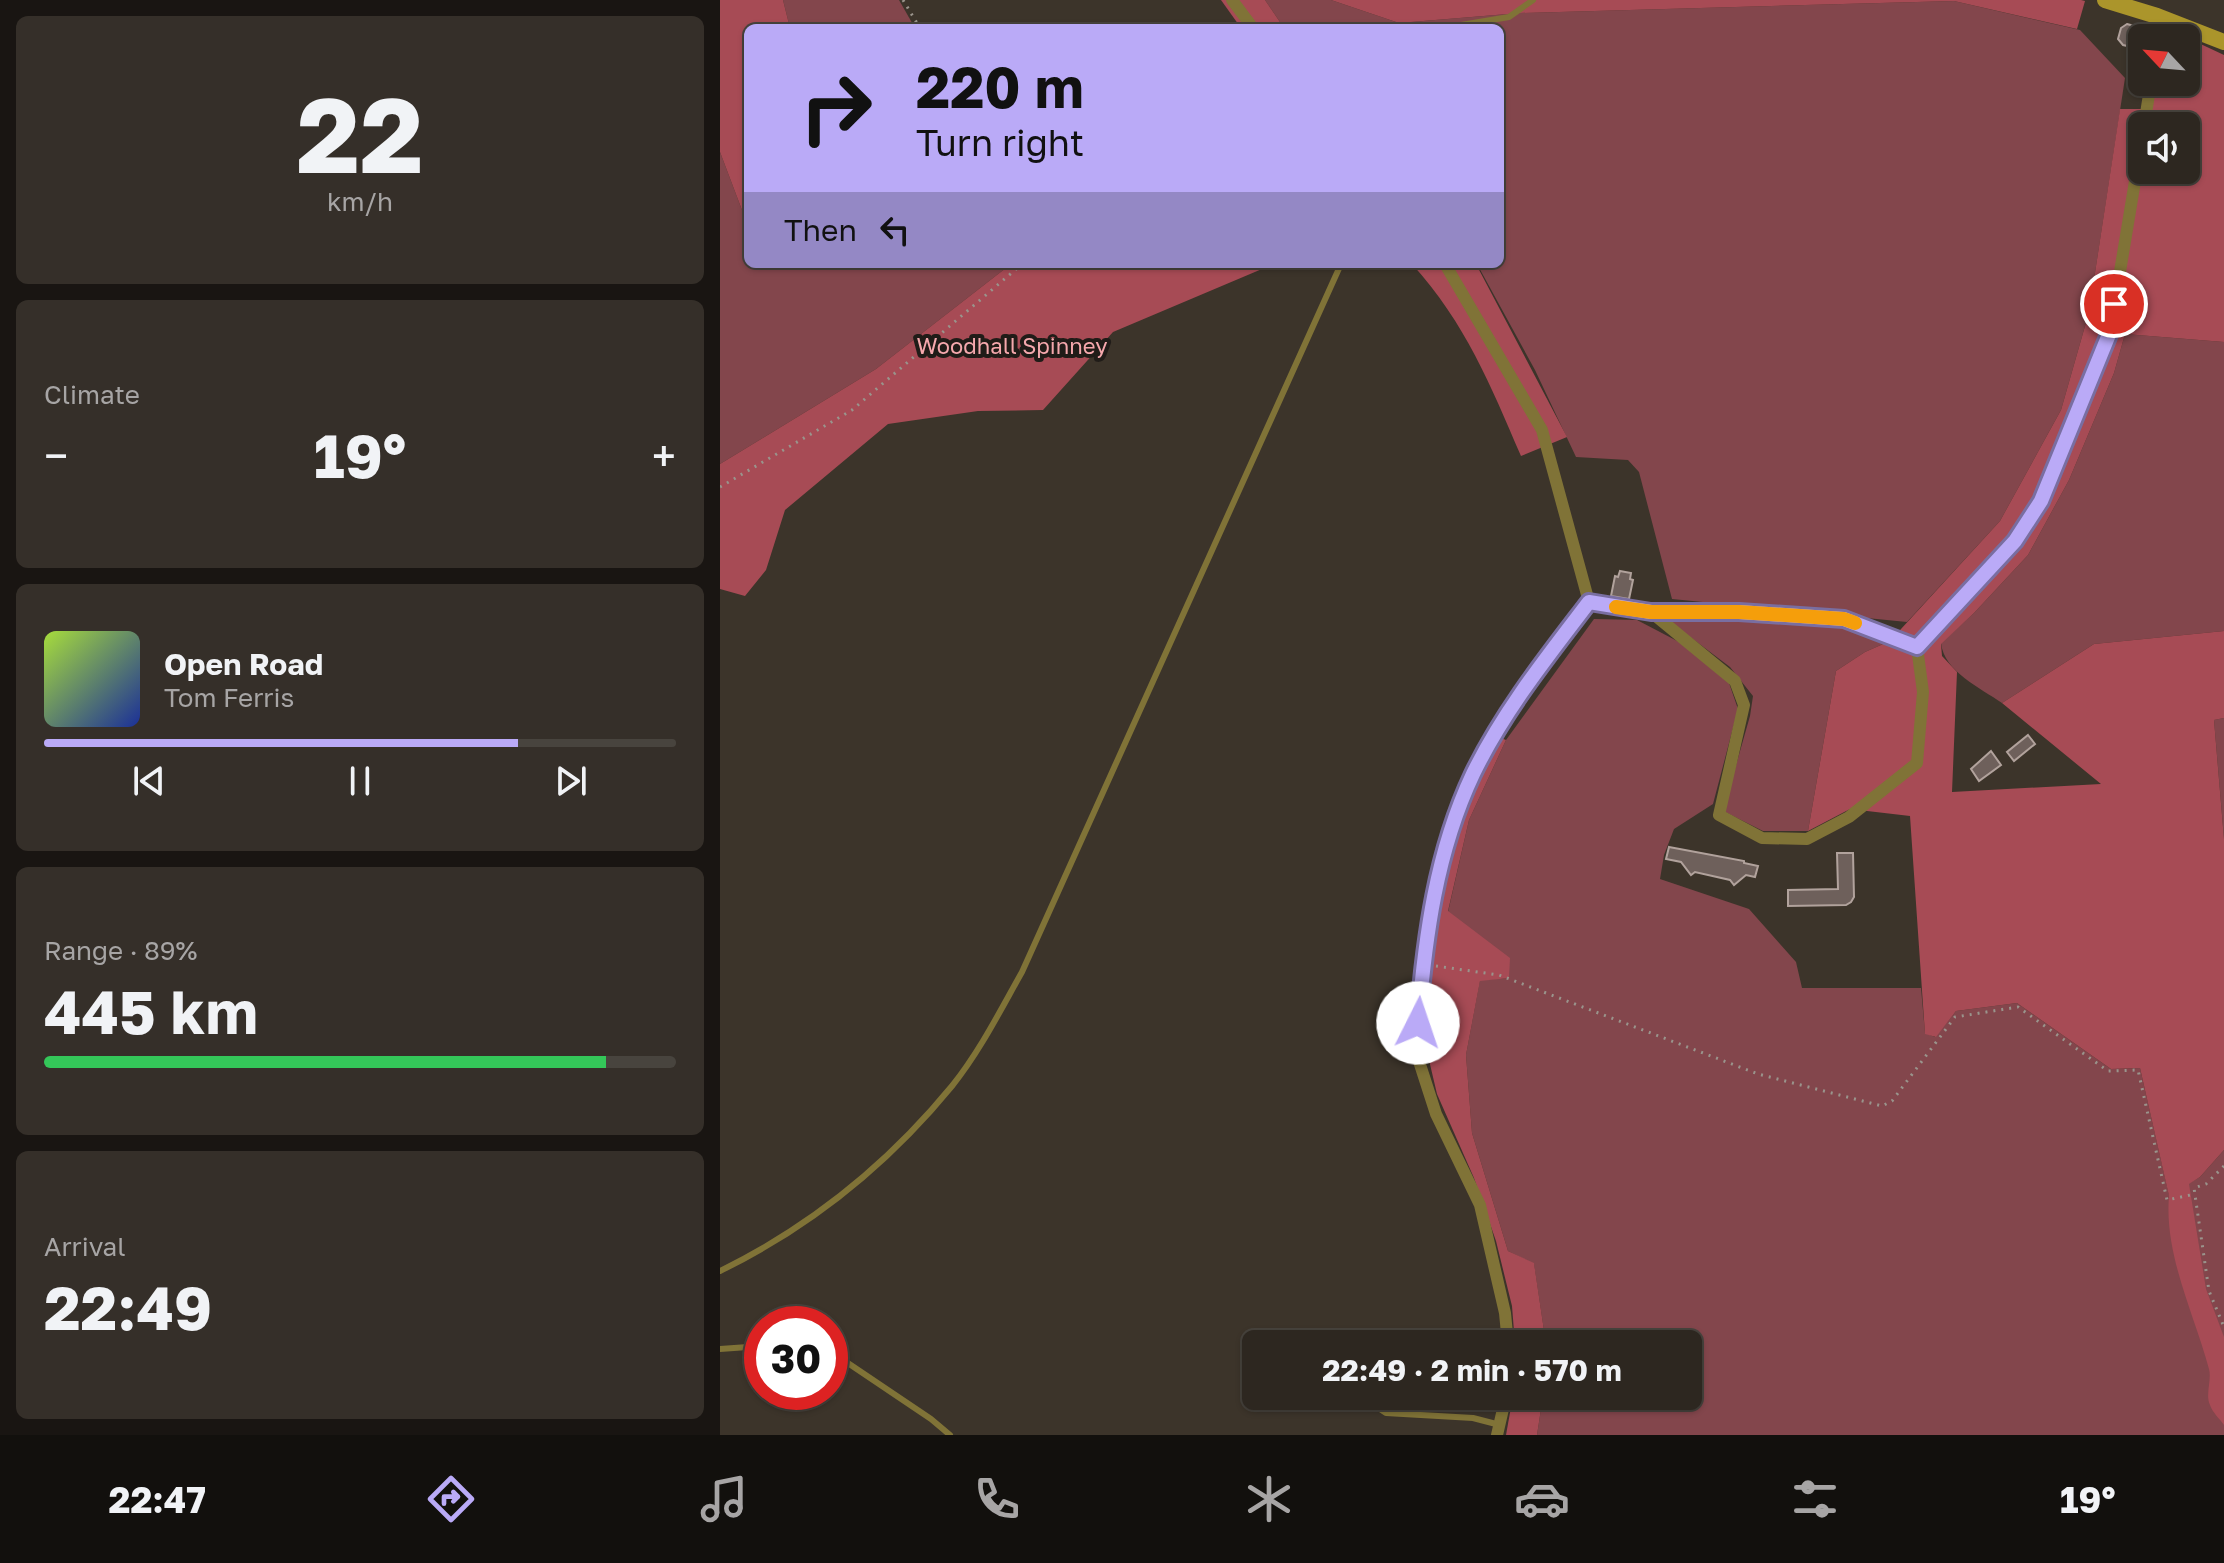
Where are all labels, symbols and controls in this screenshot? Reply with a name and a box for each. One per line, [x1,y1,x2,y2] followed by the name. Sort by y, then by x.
[2128,24,2200,96] north arrow
[2128,24,2200,184] map controls
[916,53,1084,120] text: 220 m
[784,56,888,160] icon: right
[297,71,423,196] text: 22
[2128,112,2200,184] button: sound
[916,121,1084,164] text: Turn right
[327,186,393,217] text: km/h
[873,208,917,252] icon: left
[784,212,857,248] text: Then
[2080,270,2148,338] pin
[2092,282,2136,326] icon: arrive
[917,332,1107,359] park label: Woodhall Spinney
[44,379,140,410] text: Climate
[314,419,406,491] text: 19°
[44,429,68,482] text: −
[652,429,676,482] text: +
[164,646,323,682] text: Open Road
[164,682,294,713] text: Tom Ferris
[127,759,171,803] icon: previous
[338,759,382,803] icon: pause
[549,759,593,803] icon: next
[44,935,197,966] text: Range · 89%
[44,975,258,1047] text: 445 km
[1376,981,1460,1065] position arrow
[44,1231,125,1262] text: Arrival
[44,1271,212,1343] text: 22:49
[744,1306,848,1410] speed limit sign: 30
[1322,1352,1622,1388] text: 22:49 · 2 min · 570 m
[423,1471,479,1527] icon: directions
[696,1471,752,1527] icon: music
[969,1471,1025,1527] icon: phone
[1241,1471,1297,1527] icon: climate
[1514,1471,1570,1527] icon: car
[1787,1471,1843,1527] icon: filters
[108,1478,206,1521] text: 22:47
[2060,1478,2115,1521] text: 19°

